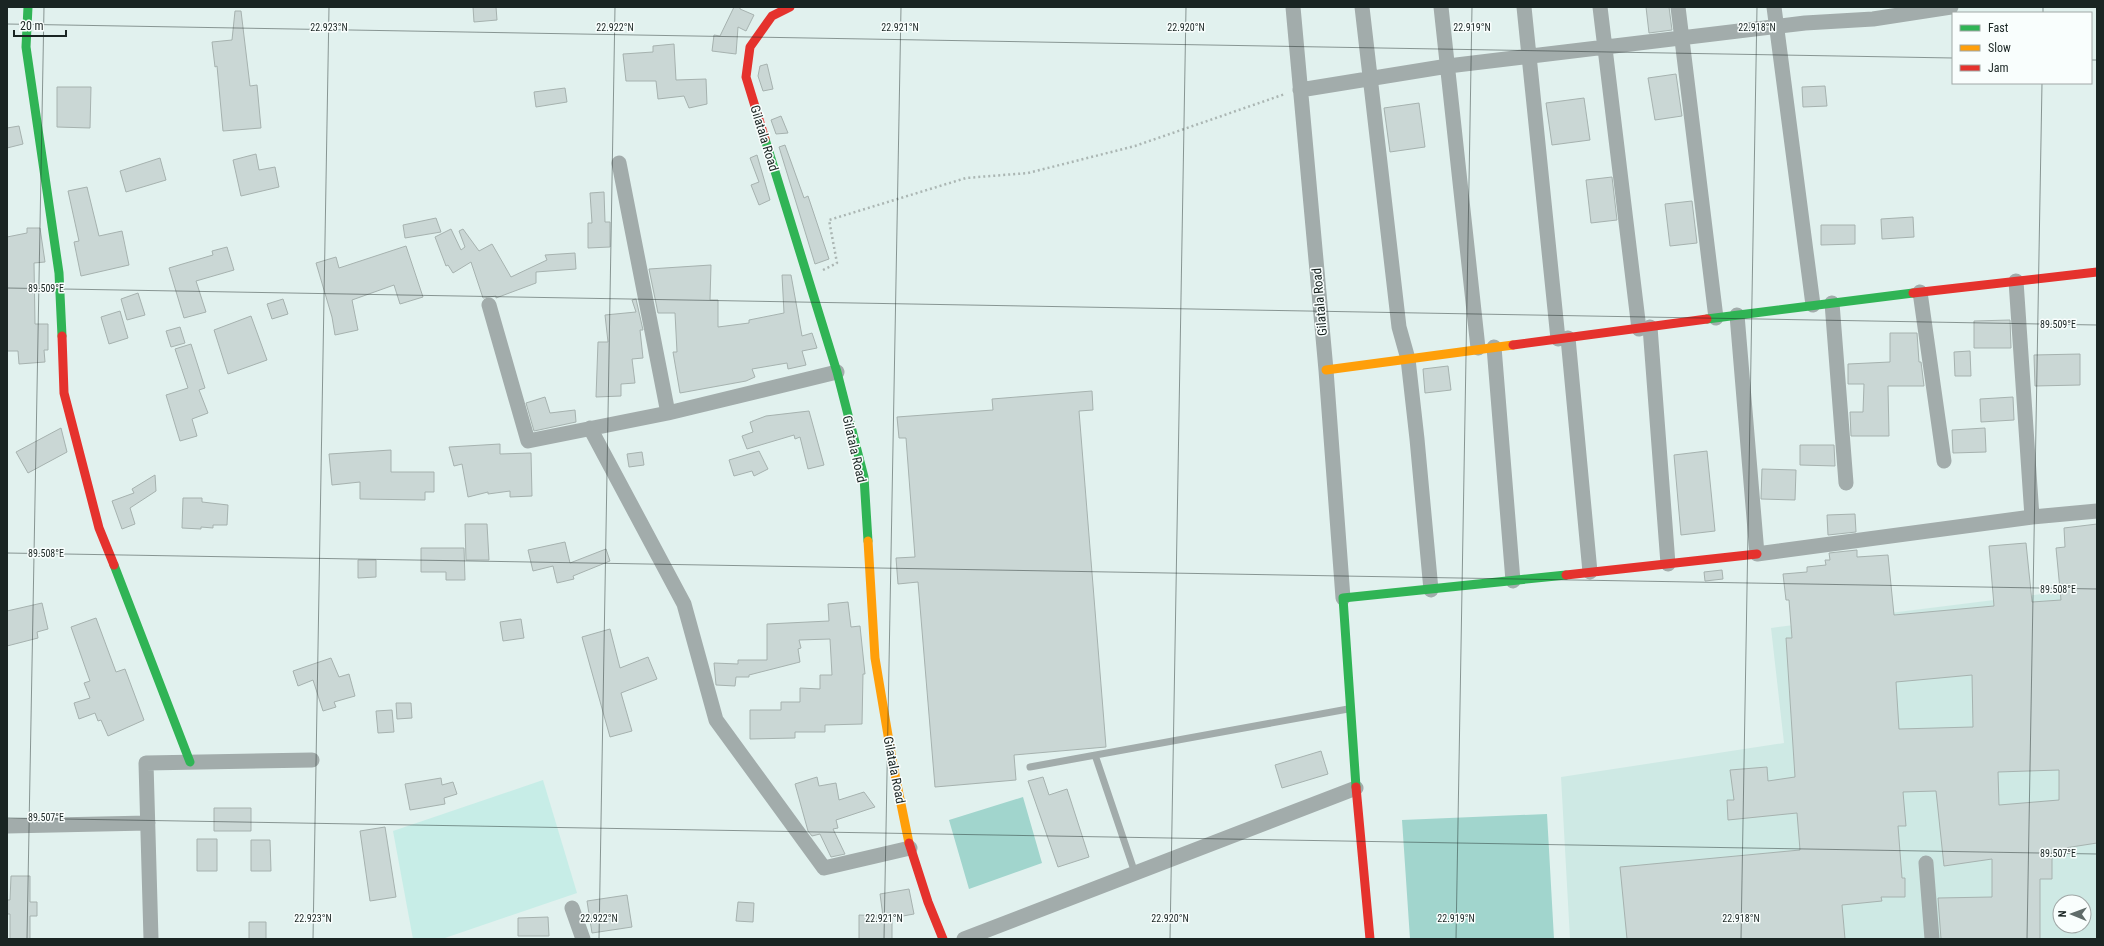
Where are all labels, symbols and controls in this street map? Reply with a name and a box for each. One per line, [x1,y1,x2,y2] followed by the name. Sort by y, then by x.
[14,12,66,38] scale bar
[1952,12,2092,84] legend
[20,19,44,33] text: 20 m
[1988,21,2009,35] text: Fast
[310,22,348,33] text: 22.923°N
[596,22,634,33] text: 22.922°N
[881,22,919,33] text: 22.921°N
[1167,22,1205,33] text: 22.920°N
[1453,22,1491,33] text: 22.919°N
[1738,22,1776,33] text: 22.918°N
[1988,41,2011,55] text: Slow
[1988,61,2009,75] text: Jam
[747,103,782,173] street label: Gilatala Road
[1309,267,1330,337] street label: Gilatala Road
[28,283,64,294] text: 89.509°E
[2040,319,2076,330] text: 89.509°E
[840,414,869,484] street label: Gilatala Road
[28,548,64,559] text: 89.508°E
[2040,584,2076,595] text: 89.508°E
[881,735,908,805] street label: Gilatala Road
[28,812,64,823] text: 89.507°E
[2040,848,2076,859] text: 89.507°E
[2052,894,2092,934] north arrow
[2056,910,2069,917] text: N
[294,913,332,924] text: 22.923°N
[580,913,618,924] text: 22.922°N
[865,913,903,924] text: 22.921°N
[1151,913,1189,924] text: 22.920°N
[1437,913,1475,924] text: 22.919°N
[1722,913,1760,924] text: 22.918°N

